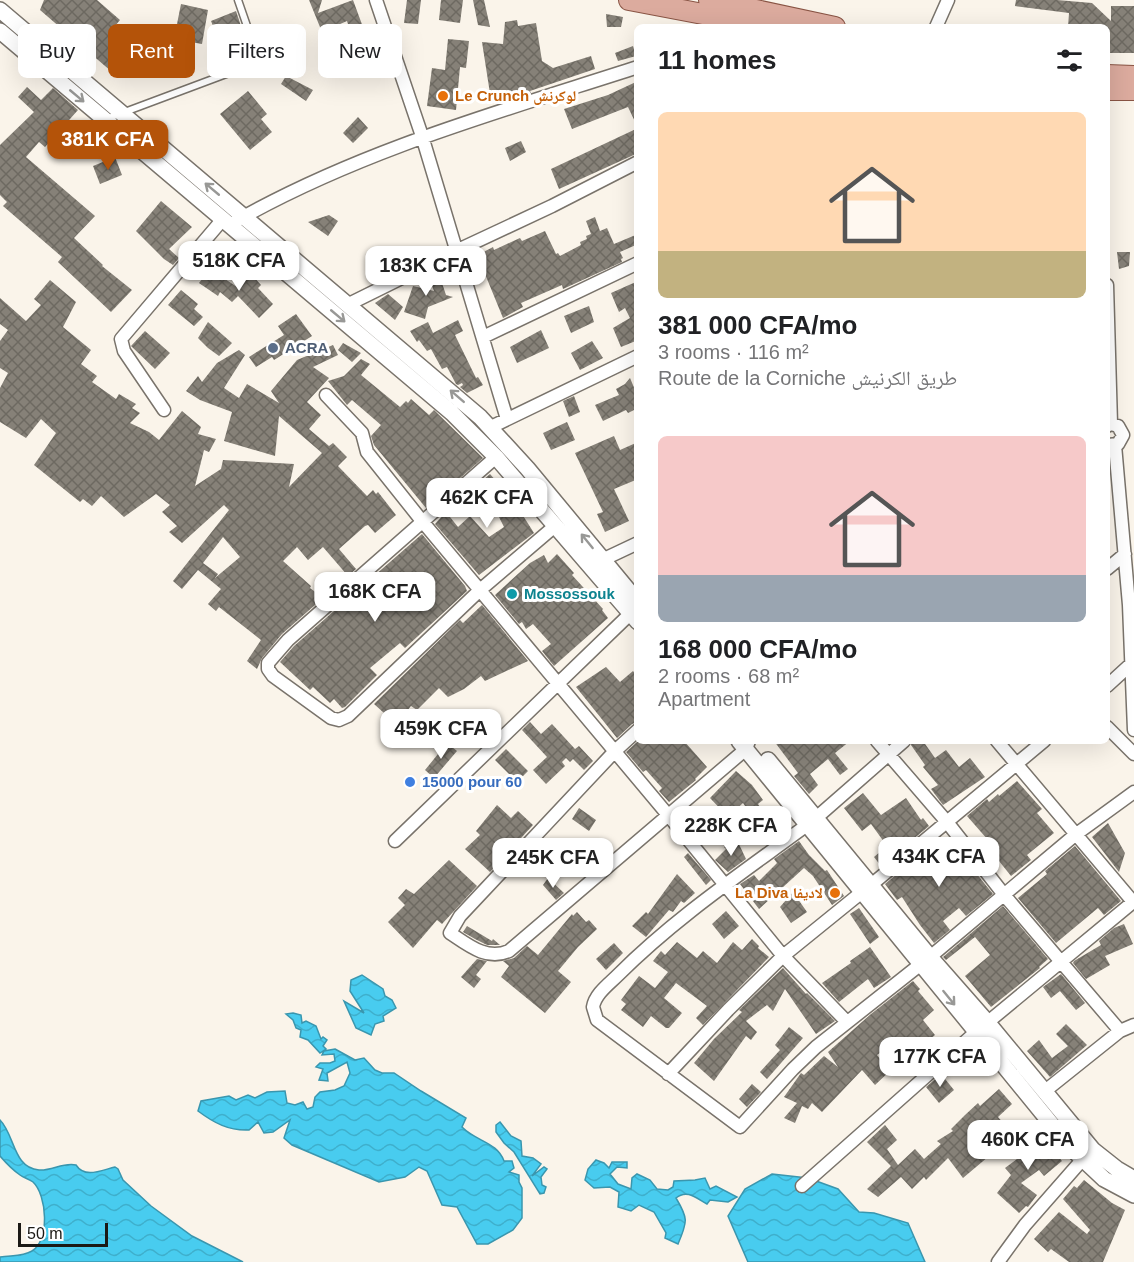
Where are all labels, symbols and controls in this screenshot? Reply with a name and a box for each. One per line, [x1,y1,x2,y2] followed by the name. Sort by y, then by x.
[18,24,96,78] chip: Buy
[108,24,195,78] chip: Rent
[207,24,306,78] chip: Filters
[318,24,402,78] chip: New
[1053,44,1086,77] icon: filters
[658,45,777,75] text: 11 homes
[455,87,576,105] place label: Le Crunch لوكرنش
[69,89,84,103] one-way arrow
[436,89,450,103] marker: Le Crunch لوكرنش
[46,120,170,171] pin: 381K CFA
[61,128,155,150] text: 381K CFA
[818,151,926,259] icon: home
[205,182,220,196] one-way arrow
[177,241,301,292] pin: 518K CFA
[364,246,488,297] pin: 183K CFA
[192,249,286,271] text: 518K CFA
[379,254,473,276] text: 183K CFA
[330,310,346,323] one-way arrow
[658,310,857,340] text: 381 000 CFA/mo
[285,339,328,356] place label: ACRA
[266,341,280,355] marker: ACRA
[658,341,809,363] text: 3 rooms · 116 m²
[658,367,957,389] text: Route de la Corniche طريق الكرنيش
[450,389,465,403] one-way arrow
[818,475,926,583] icon: home
[425,478,549,529] pin: 462K CFA
[440,486,534,508] text: 462K CFA
[580,534,594,549] one-way arrow
[313,572,437,623] pin: 168K CFA
[328,580,422,602] text: 168K CFA
[524,585,616,602] place label: Mossossouk
[505,587,519,601] marker: Mossossouk
[658,634,857,664] text: 168 000 CFA/mo
[658,665,799,687] text: 2 rooms · 68 m²
[658,688,750,710] text: Apartment
[379,709,503,760] pin: 459K CFA
[394,717,488,739] text: 459K CFA
[422,773,522,790] place label: 15000 pour 60
[403,775,417,789] marker: 15000 pour 60
[669,806,793,857] pin: 228K CFA
[684,814,778,836] text: 228K CFA
[877,837,1001,888] pin: 434K CFA
[491,838,615,889] pin: 245K CFA
[892,845,986,867] text: 434K CFA
[506,846,600,868] text: 245K CFA
[735,884,823,901] place label: La Diva لاديفا
[828,886,842,900] marker: La Diva لاديفا
[942,990,955,1006] one-way arrow
[878,1037,1002,1088] pin: 177K CFA
[893,1045,987,1067] text: 177K CFA
[966,1120,1090,1171] pin: 460K CFA
[981,1128,1075,1150] text: 460K CFA
[18,1220,108,1248] scale bar
[27,1225,63,1242] text: 50 m

